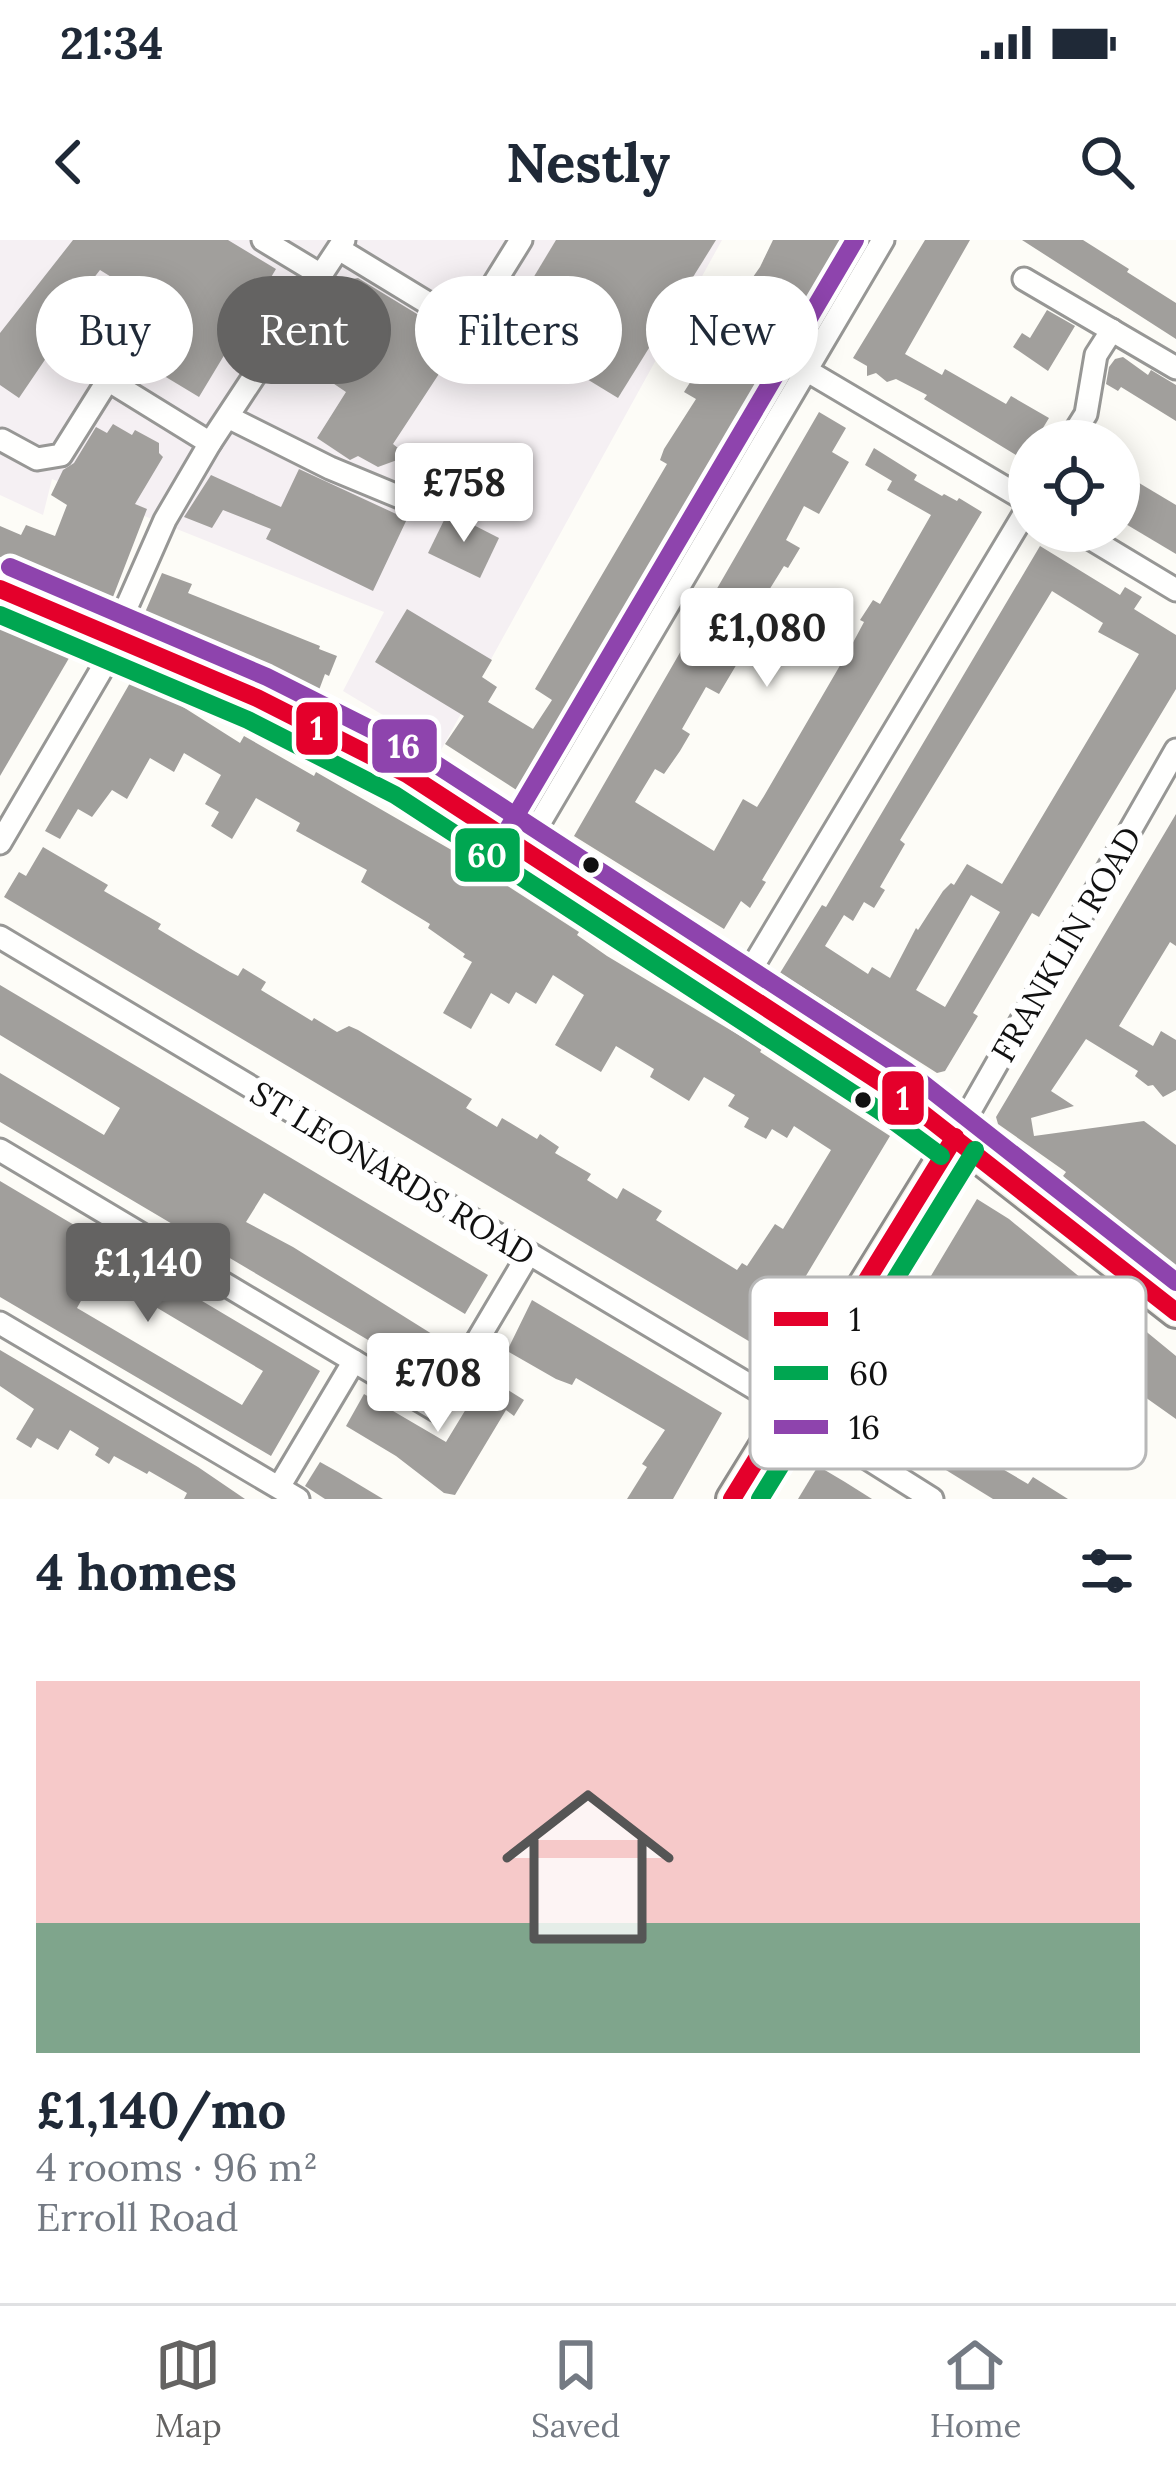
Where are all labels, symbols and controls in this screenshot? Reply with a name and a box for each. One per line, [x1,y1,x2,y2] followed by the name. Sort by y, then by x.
[60,14,163,71] text: 21:34
[506,128,670,197] text: Nestly
[36,129,102,195] icon: back
[1074,129,1140,195] icon: search
[36,276,193,384] chip: Buy
[217,276,391,384] chip: Rent
[415,276,622,384] chip: Filters
[646,276,818,384] chip: New
[1008,420,1140,552] map controls
[1008,420,1140,552] button: locate
[393,443,535,545] pin: £758
[422,457,506,507] text: £758
[669,588,865,690] pin: £1,080
[707,602,827,652] text: £1,080
[294,700,340,757] line badge: 1
[310,707,324,749] text: 1
[370,717,439,775] line badge: 16
[388,725,420,767] text: 16
[982,819,1150,1069] street label: FRANKLIN ROAD
[453,826,522,884] line badge: 60
[467,834,507,876] text: 60
[580,854,602,876] unlabelled marker
[880,1069,926,1127] line badge: 1
[243,1071,543,1275] street label: ST LEONARDS ROAD
[896,1077,910,1119] text: 1
[852,1089,874,1111] unlabelled marker
[50,1223,246,1325] pin: £1,140
[93,1237,203,1287] text: £1,140
[750,1277,1146,1469] legend
[849,1298,861,1340] text: 1
[367,1333,509,1435] pin: £708
[394,1347,482,1397] text: £708
[849,1352,889,1394] text: 60
[849,1406,880,1448] text: 16
[1074,1538,1140,1604] icon: filters
[36,1539,237,1604] text: 4 homes
[480,1759,696,1975] icon: home
[36,2077,286,2142] text: £1,140/mo
[36,2142,318,2192] text: 4 rooms · 96 m²
[36,2192,239,2242] text: Erroll Road
[155,2332,222,2446] tab: Map
[531,2332,620,2446] tab: Saved
[930,2332,1021,2446] tab: Home

